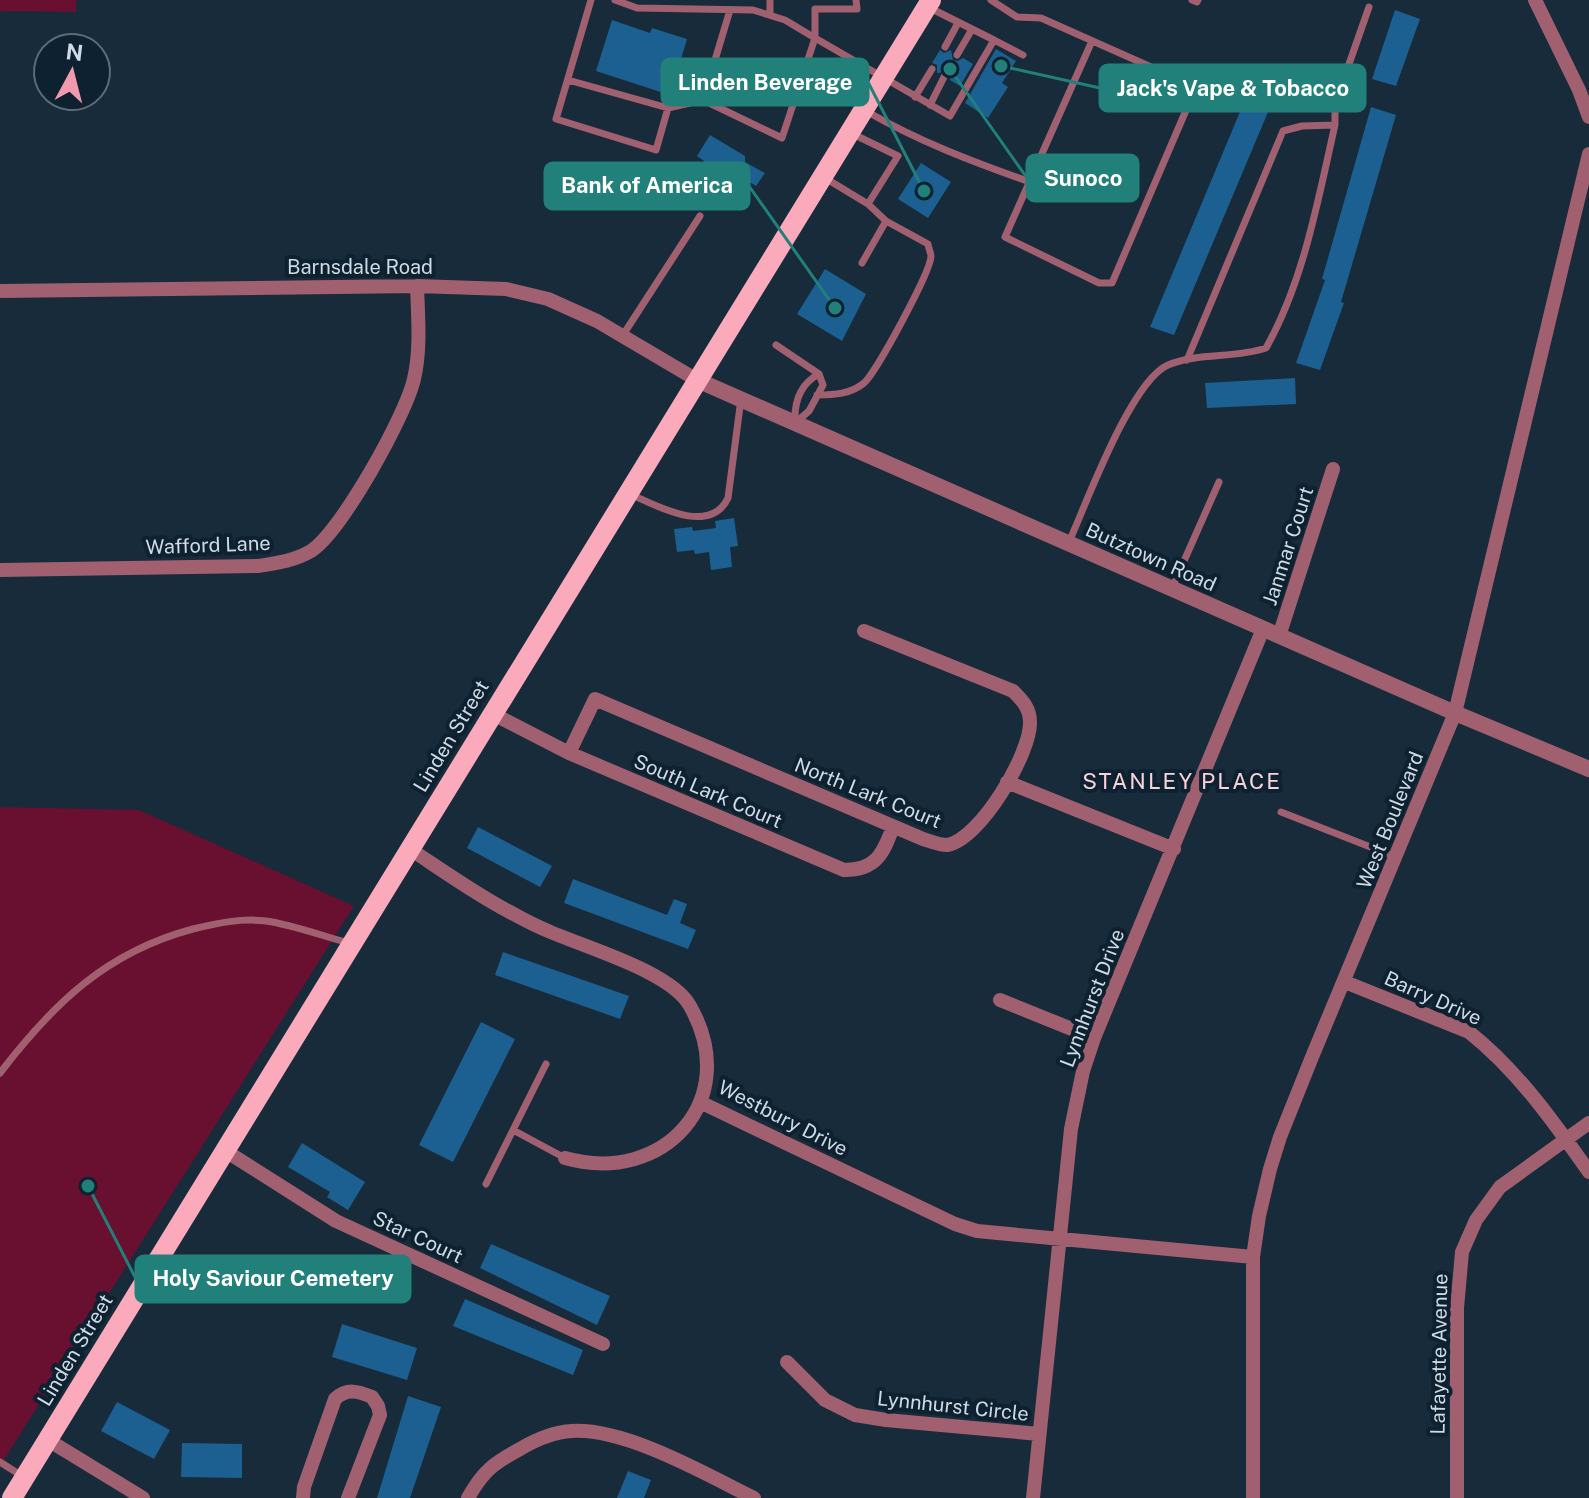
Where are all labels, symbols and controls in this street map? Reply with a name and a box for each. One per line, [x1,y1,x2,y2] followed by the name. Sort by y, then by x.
[32,32,112,112] north arrow
[64,38,85,66] text: N
[662,59,868,105] callout: Linden Beverage
[1100,65,1365,111] callout: Jack's Vape & Tobacco
[678,69,852,95] text: Linden Beverage
[1117,75,1349,101] text: Jack's Vape & Tobacco
[1027,155,1138,201] callout: Sunoco
[545,163,749,209] callout: Bank of America
[1044,165,1122,191] text: Sunoco
[561,172,733,198] text: Bank of America
[287,255,433,279] street label: Barnsdale Road
[1258,484,1318,608] street label: Janmar Court
[1082,517,1220,597] street label: Butztown Road
[145,531,271,559] street label: Wafford Lane
[408,676,494,796] street label: Linden Street
[1352,748,1428,892] street label: West Boulevard
[630,749,786,833] street label: South Lark Court
[791,753,945,833] street label: North Lark Court
[1082,768,1282,794] district label: STANLEY PLACE
[1055,926,1129,1070] street label: Lynnhurst Drive
[1381,966,1485,1030] street label: Barry Drive
[714,1075,852,1161] street label: Westbury Drive
[369,1206,467,1268] street label: Star Court
[136,1256,410,1302] callout: Holy Saviour Cemetery
[152,1265,394,1291] text: Holy Saviour Cemetery
[1426,1273,1452,1435] street label: Lafayette Avenue
[32,1290,118,1410] street label: Linden Street
[876,1386,1030,1426] street label: Lynnhurst Circle

